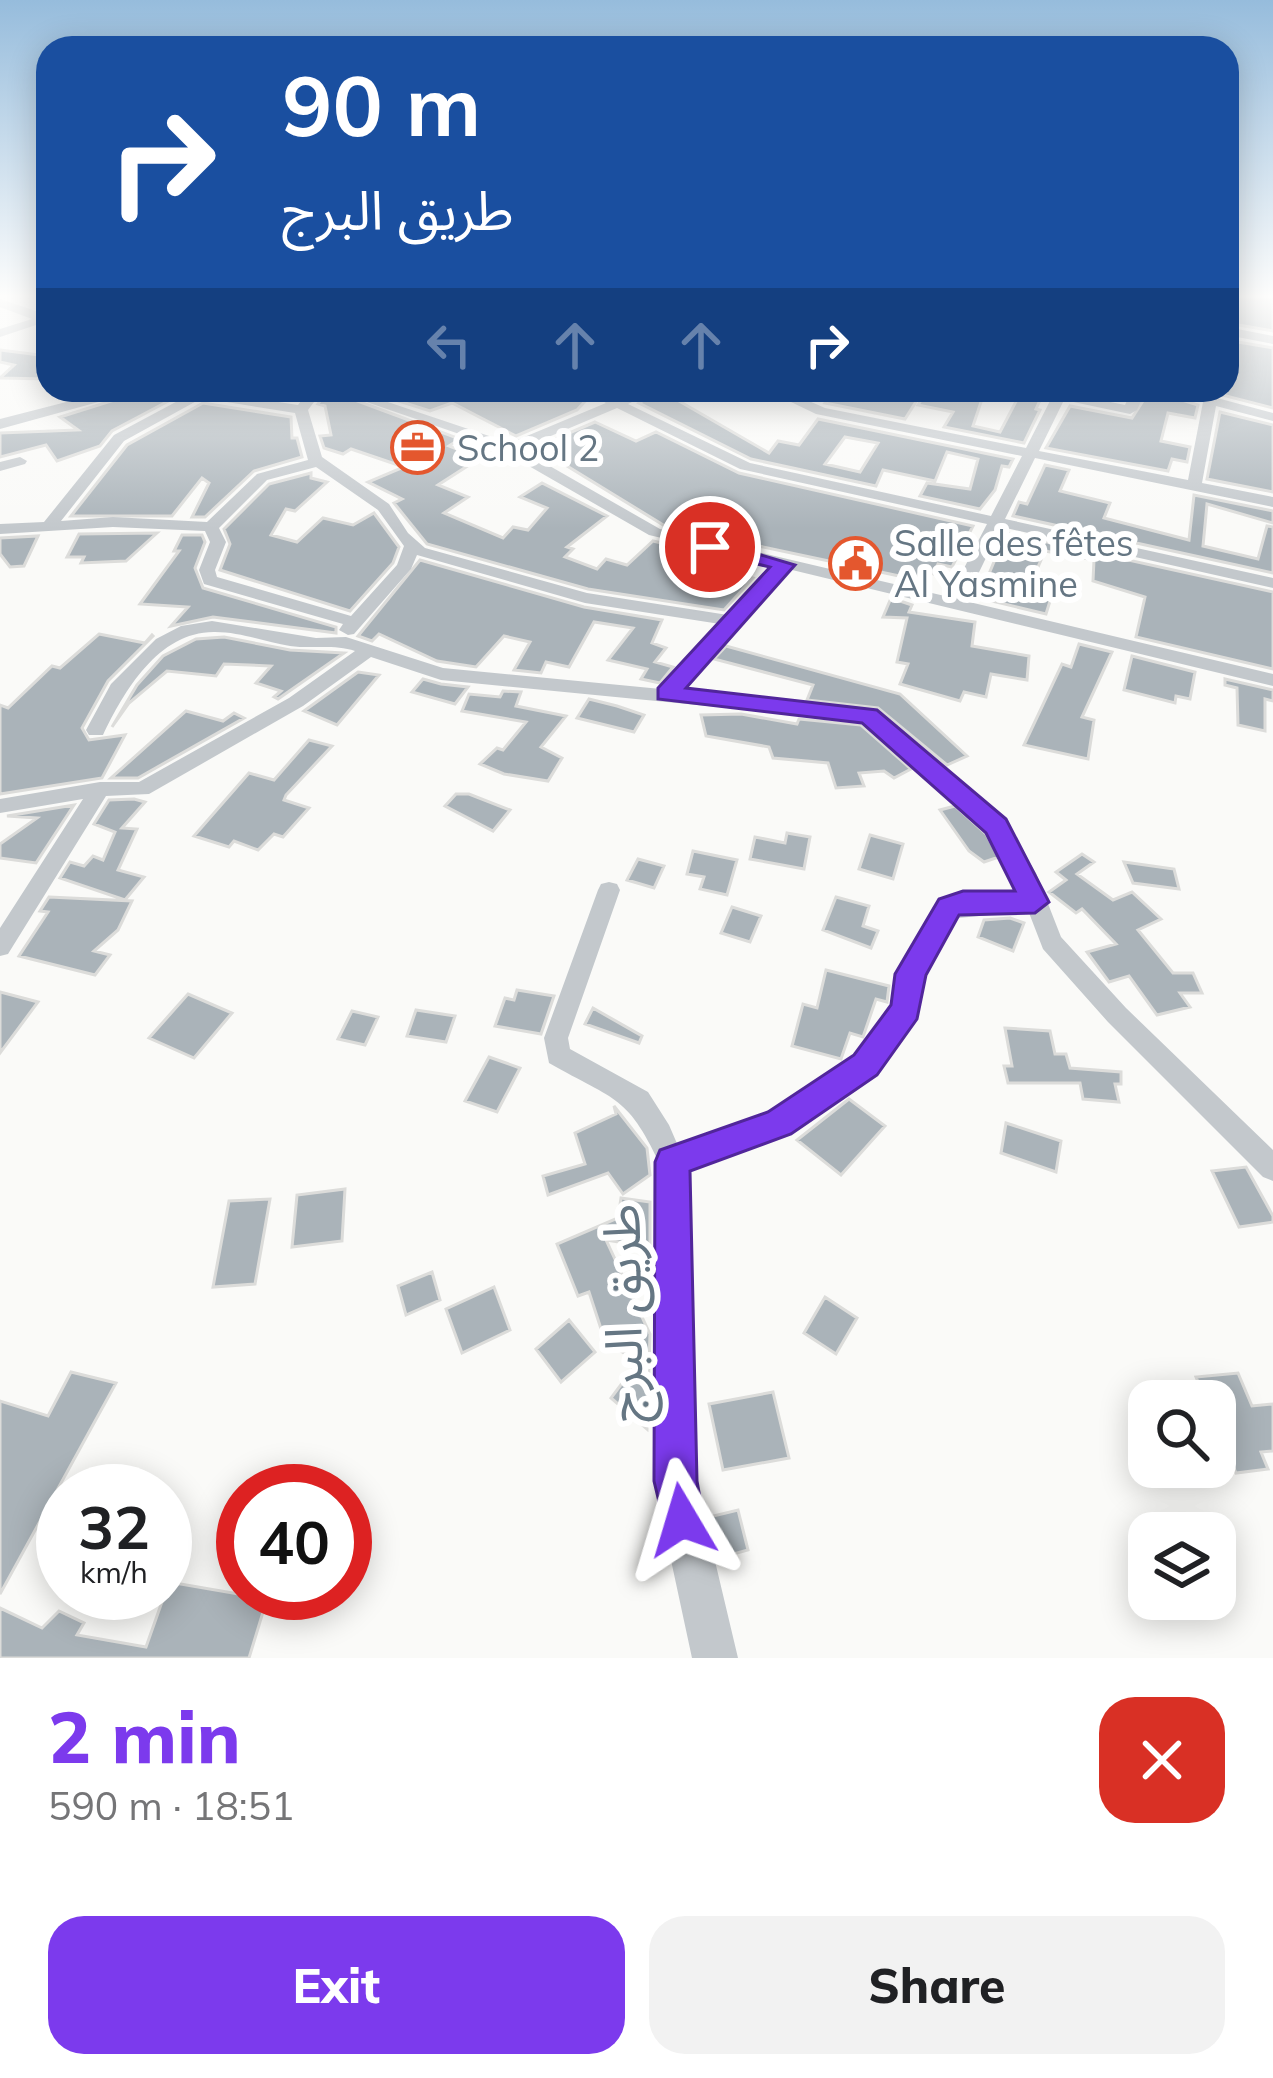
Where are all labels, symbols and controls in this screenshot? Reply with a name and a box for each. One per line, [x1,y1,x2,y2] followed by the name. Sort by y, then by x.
[282,52,481,157] text: 90 m
[84,84,240,240] icon: right
[282,176,514,244] text: طريق البرج
[416,312,482,378] icon: left
[542,312,608,378] icon: ahead
[668,312,734,378] icon: ahead
[794,312,860,378] icon: right
[390,420,446,476] office icon: School 2
[457,425,599,470] place label: School 2
[659,496,761,598] pin
[677,514,743,580] icon: arrive
[894,520,1134,606] place label: Salle des fêtes Al Yasmine
[827,536,883,592] public building icon: Salle des fêtes Al Yasmine
[588,1203,663,1423] street label: طريق البرج
[1128,1380,1236,1620] map controls
[1128,1380,1236,1488] button: search
[619,1457,745,1583] position arrow
[216,1464,372,1620] speed limit sign: 40
[78,1489,150,1564] text: 32
[1128,1512,1236,1620] button: layers
[80,1553,148,1591] text: km/h
[48,1691,241,1781] text: 2 min
[1099,1697,1225,1823] button: close
[48,1781,294,1830] text: 590 m · 18:51
[48,1916,625,2054] button: Exit
[649,1916,1225,2054] button: Share

